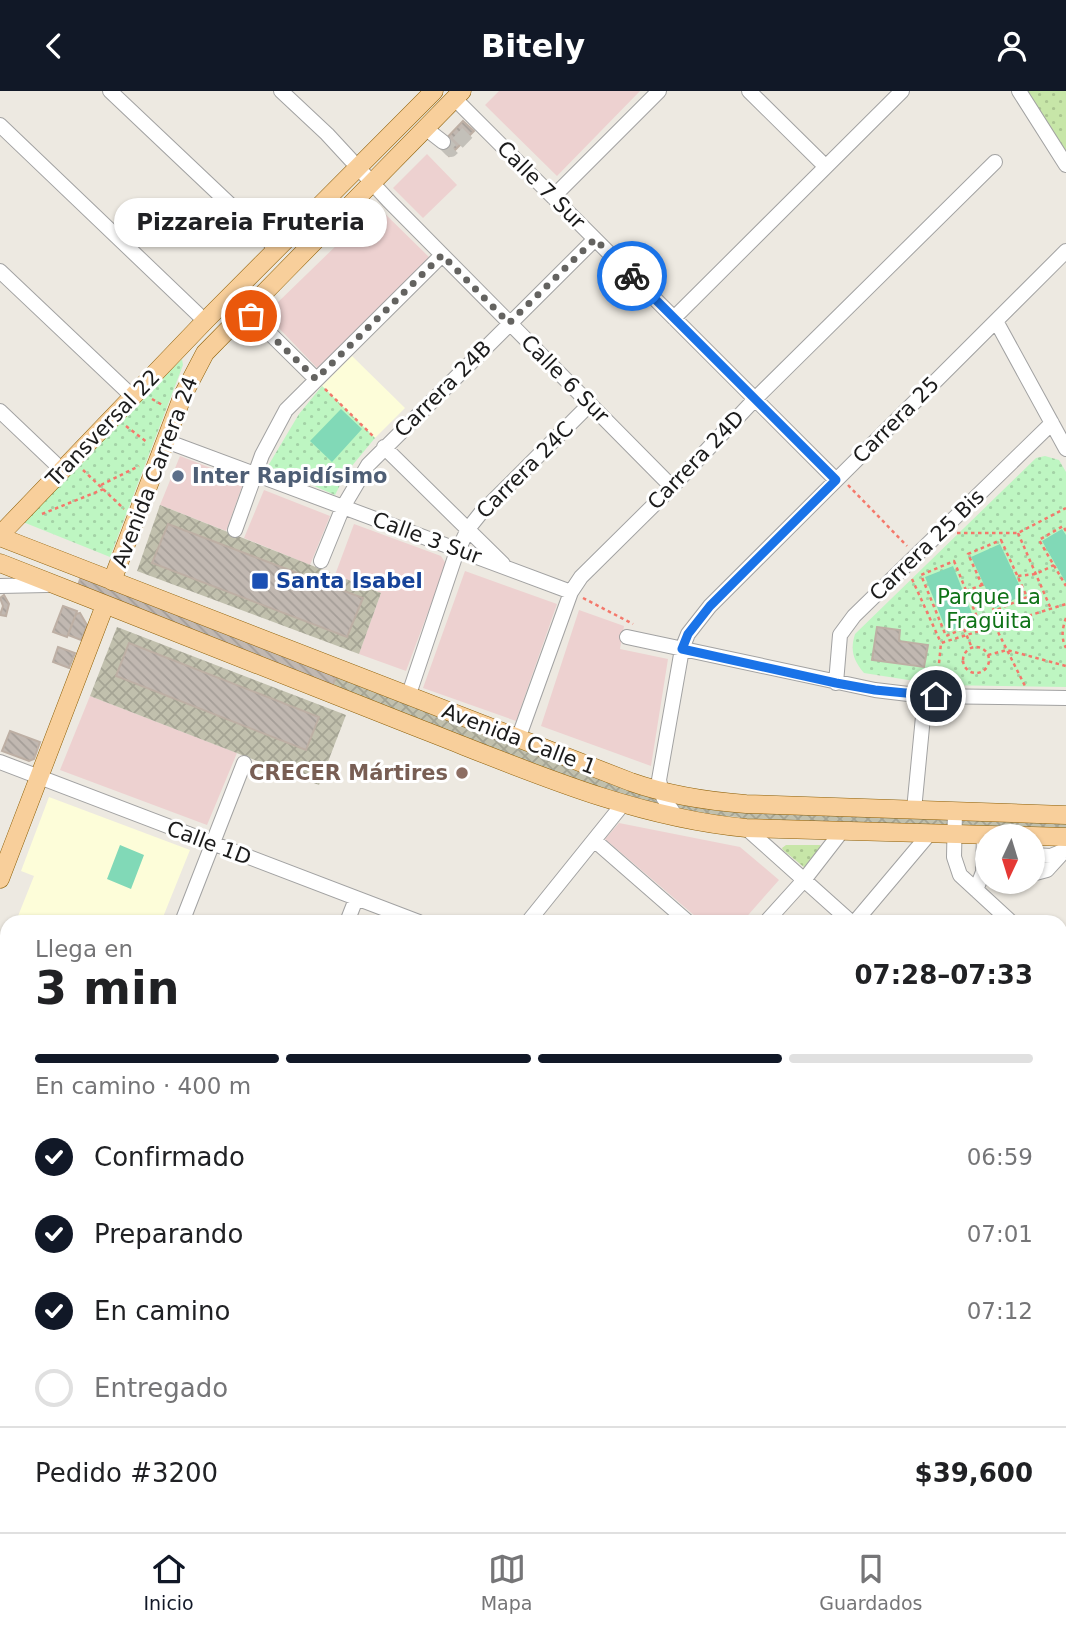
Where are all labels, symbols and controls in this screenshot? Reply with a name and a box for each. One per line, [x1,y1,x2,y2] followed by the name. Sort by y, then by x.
[35,27,73,65] icon: back
[481,27,585,65] text: Bitely
[993,27,1031,65] icon: person
[492,136,590,234] street label: Calle 7 Sur
[114,197,388,246] callout: Pizzareia Fruteria
[136,209,365,235] text: Pizzareia Fruteria
[597,241,667,311] courier
[613,257,651,295] icon: bike
[221,286,281,346] pin
[232,297,270,335] icon: bag
[516,330,614,428] street label: Calle 6 Sur
[390,336,496,442] street label: Carrera 24B
[41,365,165,492] street label: Transversal 22
[848,372,944,468] street label: Carrera 25
[108,373,202,571] street label: Avenida Carrera 24
[643,406,749,514] street label: Carrera 24D
[472,417,578,523] street label: Carrera 24C
[192,464,388,488] place label: Inter Rapidísimo
[170,468,186,484] marker: Inter Rapidísimo
[865,484,989,606] street label: Carrera 25 Bis
[369,507,485,569] street label: Calle 3 Sur
[276,569,423,593] place label: Santa Isabel
[250,571,270,591] marker: Santa Isabel
[937,585,1041,633] park label: Parque La Fragüita
[906,666,966,726] pin
[917,677,955,715] icon: home
[439,699,599,779] street label: Avenida Calle 1
[249,761,448,785] place label: CRECER Mártires
[454,765,470,781] marker: CRECER Mártires
[163,816,255,870] street label: Calle 1D
[975,824,1045,894] north arrow
[975,824,1045,894] map controls
[35,936,133,962] text: Llega en
[854,960,1033,990] text: 07:28–07:33
[35,961,179,1015] text: 3 min
[35,1073,251,1099] text: En camino · 400 m
[35,1138,73,1176] icon: check
[94,1142,245,1172] text: Confirmado
[967,1144,1033,1170] text: 06:59
[35,1215,73,1253] icon: check
[94,1219,243,1249] text: Preparando
[967,1221,1033,1247] text: 07:01
[35,1292,73,1330] icon: check
[94,1296,230,1326] text: En camino
[967,1298,1033,1324] text: 07:12
[94,1373,228,1403] text: Entregado
[35,1458,218,1488] text: Pedido #3200
[915,1458,1033,1488] text: $39,600
[143,1550,194,1614] tab: Inicio
[481,1550,532,1614] tab: Mapa
[819,1550,923,1614] tab: Guardados

